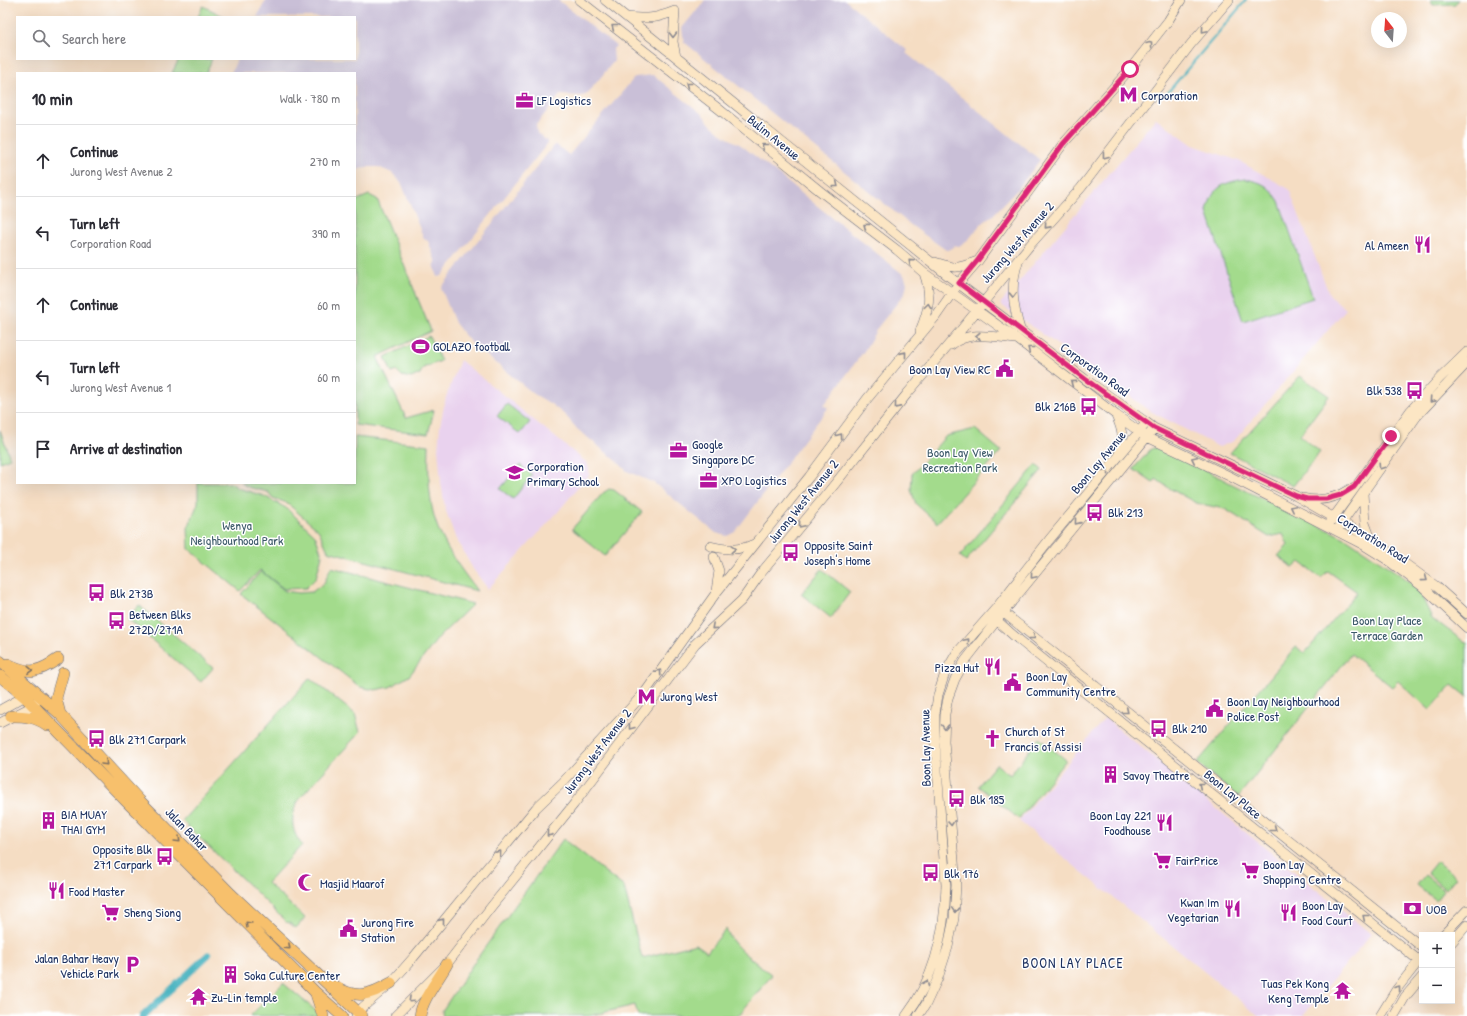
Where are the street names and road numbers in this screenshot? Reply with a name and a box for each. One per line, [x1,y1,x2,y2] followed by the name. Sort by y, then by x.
[744,110,804,164] street label: Bulim Avenue
[977,197,1057,287] street label: Jurong West Avenue 2
[1057,338,1133,400] street label: Corporation Road
[1066,427,1130,497] street label: Boon Lay Avenue
[764,455,842,547] street label: Jurong West Avenue 2
[1334,509,1412,567] street label: Corporation Road
[559,705,635,797] street label: Jurong West Avenue 2
[915,709,935,787] street label: Boon Lay Avenue
[1200,765,1266,823] street label: Boon Lay Place
[162,803,212,855] street label: Jalan Bahar

